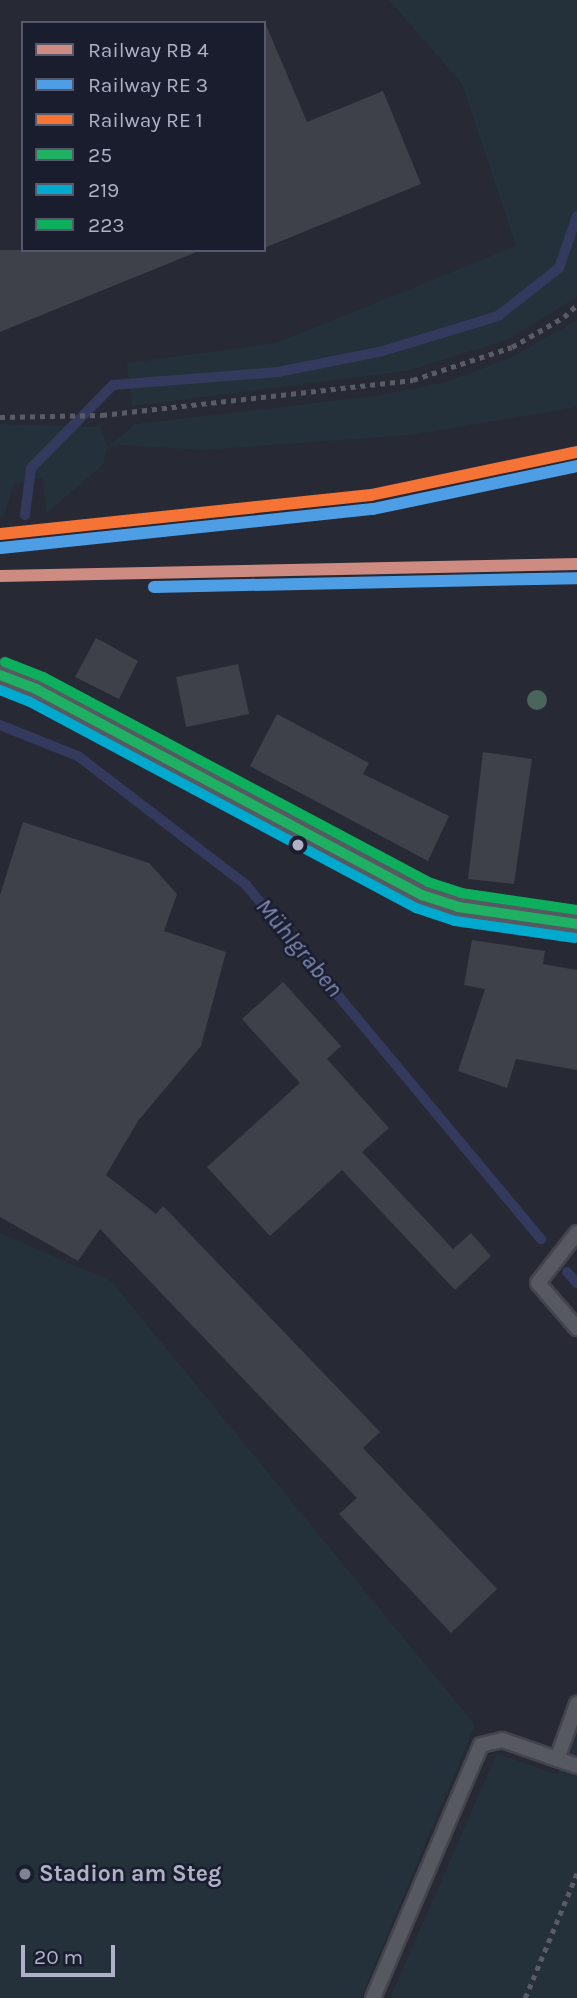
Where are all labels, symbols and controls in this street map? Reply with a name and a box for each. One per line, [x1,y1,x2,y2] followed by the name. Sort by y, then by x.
[21,21,266,252] legend
[88,38,209,62] text: Railway RB 4
[88,73,208,97] text: Railway RE 3
[88,108,203,132] text: Railway RE 1
[88,143,112,167] text: 25
[88,178,119,202] text: 219
[88,213,125,237] text: 223
[291,838,305,852] unlabelled marker
[249,893,349,1003] water label: Mühlgraben
[39,1860,221,1888] place label: Stadion am Steg
[17,1866,33,1882] marker: Stadion am Steg
[24,1932,119,1976] scale bar
[34,1945,83,1969] text: 20 m

